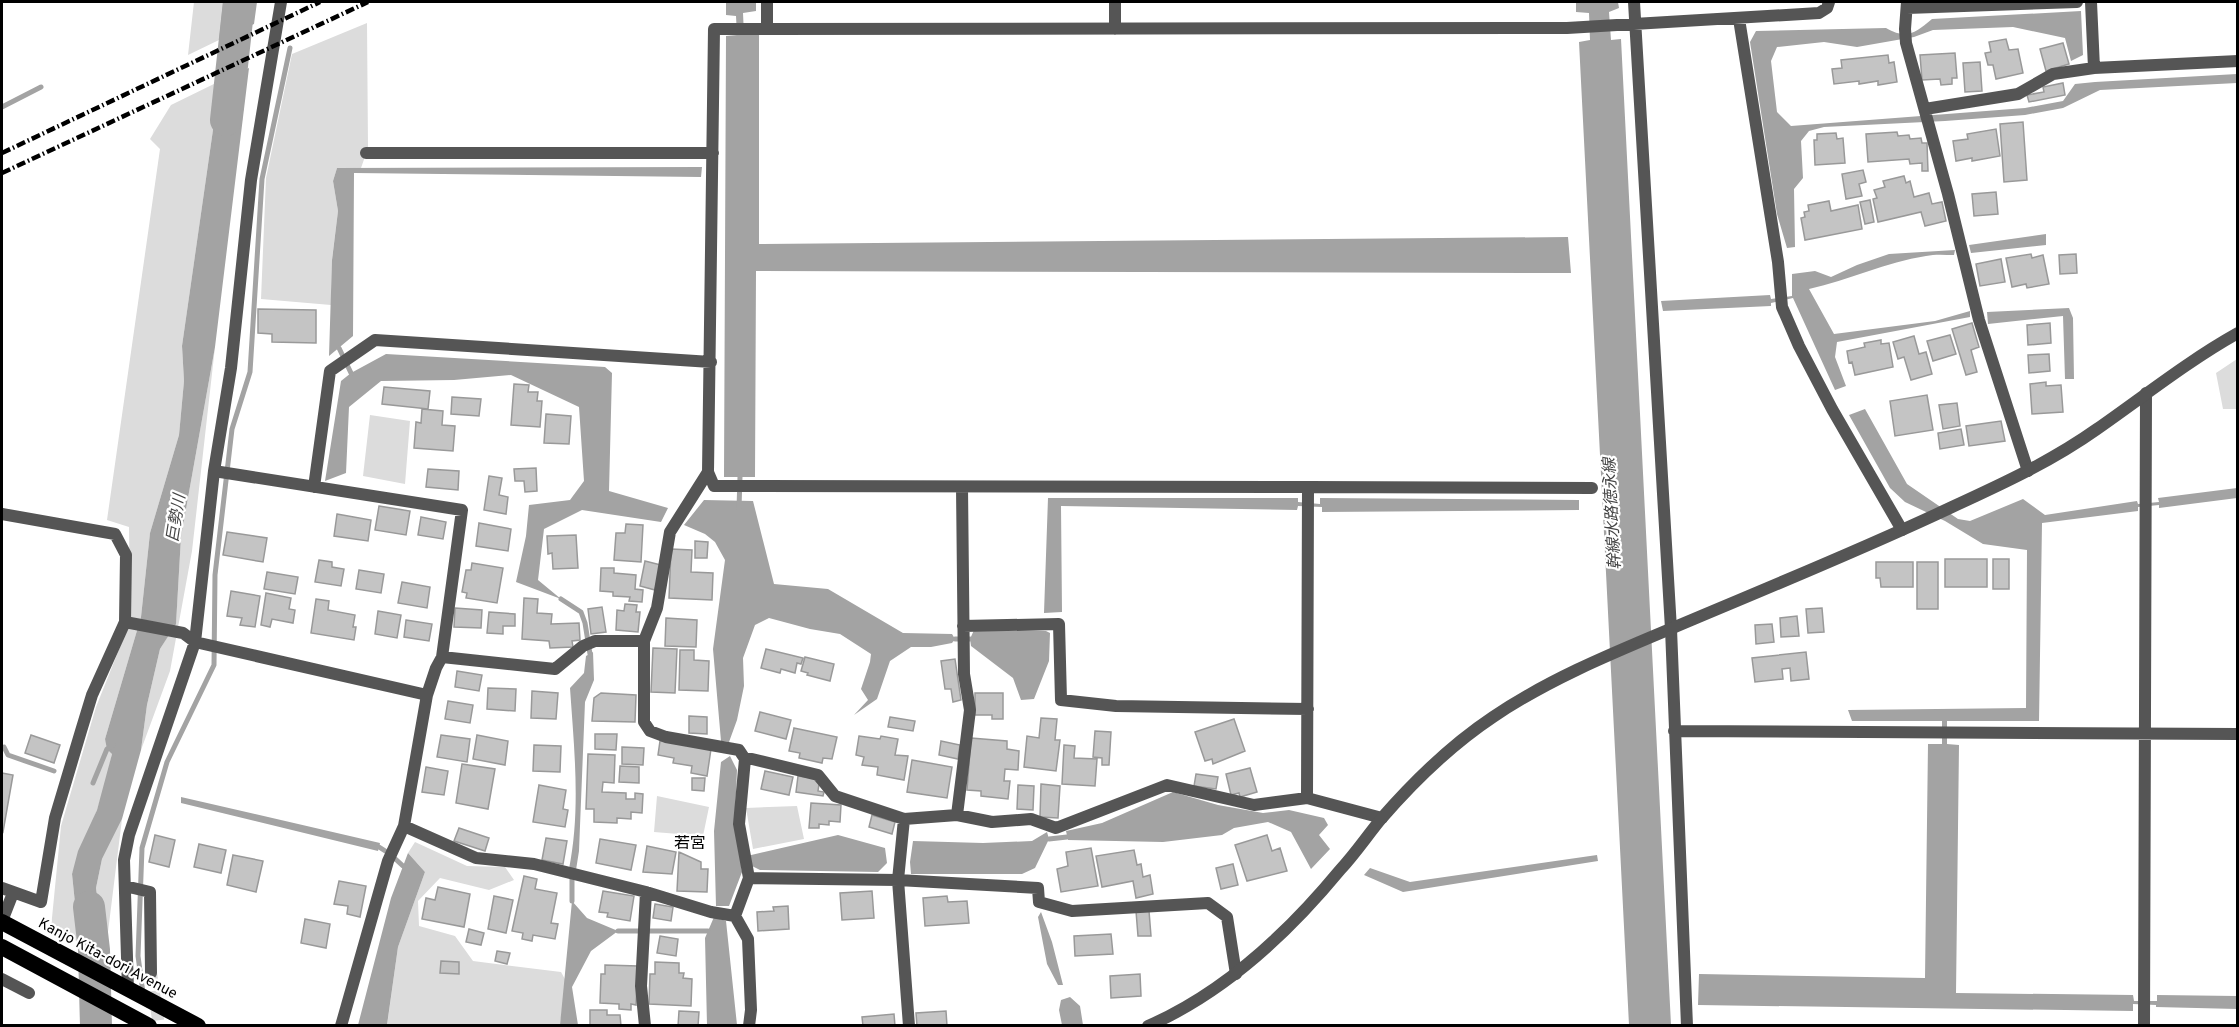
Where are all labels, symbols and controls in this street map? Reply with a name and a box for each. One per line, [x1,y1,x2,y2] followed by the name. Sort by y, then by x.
[1600,455,1626,570] water label: 幹線水路徳永線
[163,491,191,544] water label: 巨勢川
[674,834,706,854] district label: 若宮
[34,915,180,1004] street label: Kanjo Kita-dori Avenue

